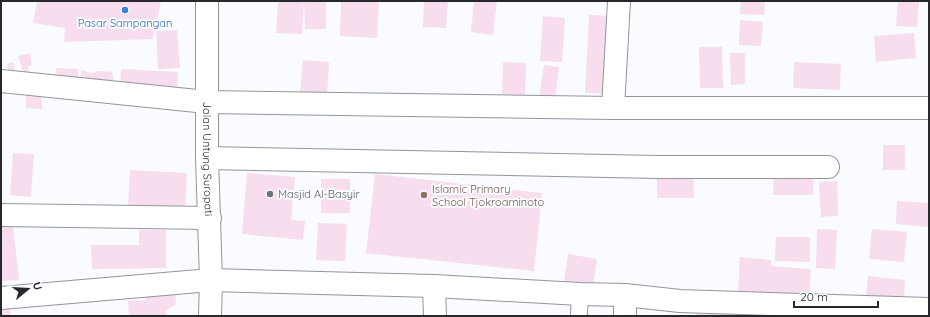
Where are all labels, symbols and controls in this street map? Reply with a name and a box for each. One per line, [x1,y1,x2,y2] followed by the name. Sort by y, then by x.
[120,5,130,15] marker: Pasar Sampangan
[78,16,172,30] place label: Pasar Sampangan
[200,102,216,216] street label: Jalan Untung Suropati
[432,182,544,209] place label: Islamic Primary School Tjokroaminoto
[278,187,360,201] place label: Masjid Al-Basyir
[265,189,275,199] marker: Masjid Al-Basyir
[419,190,429,200] marker: Islamic Primary School Tjokroaminoto
[8,269,48,309] north arrow
[30,280,45,292] text: U
[794,283,878,309] scale bar
[800,289,828,304] text: 20 m

